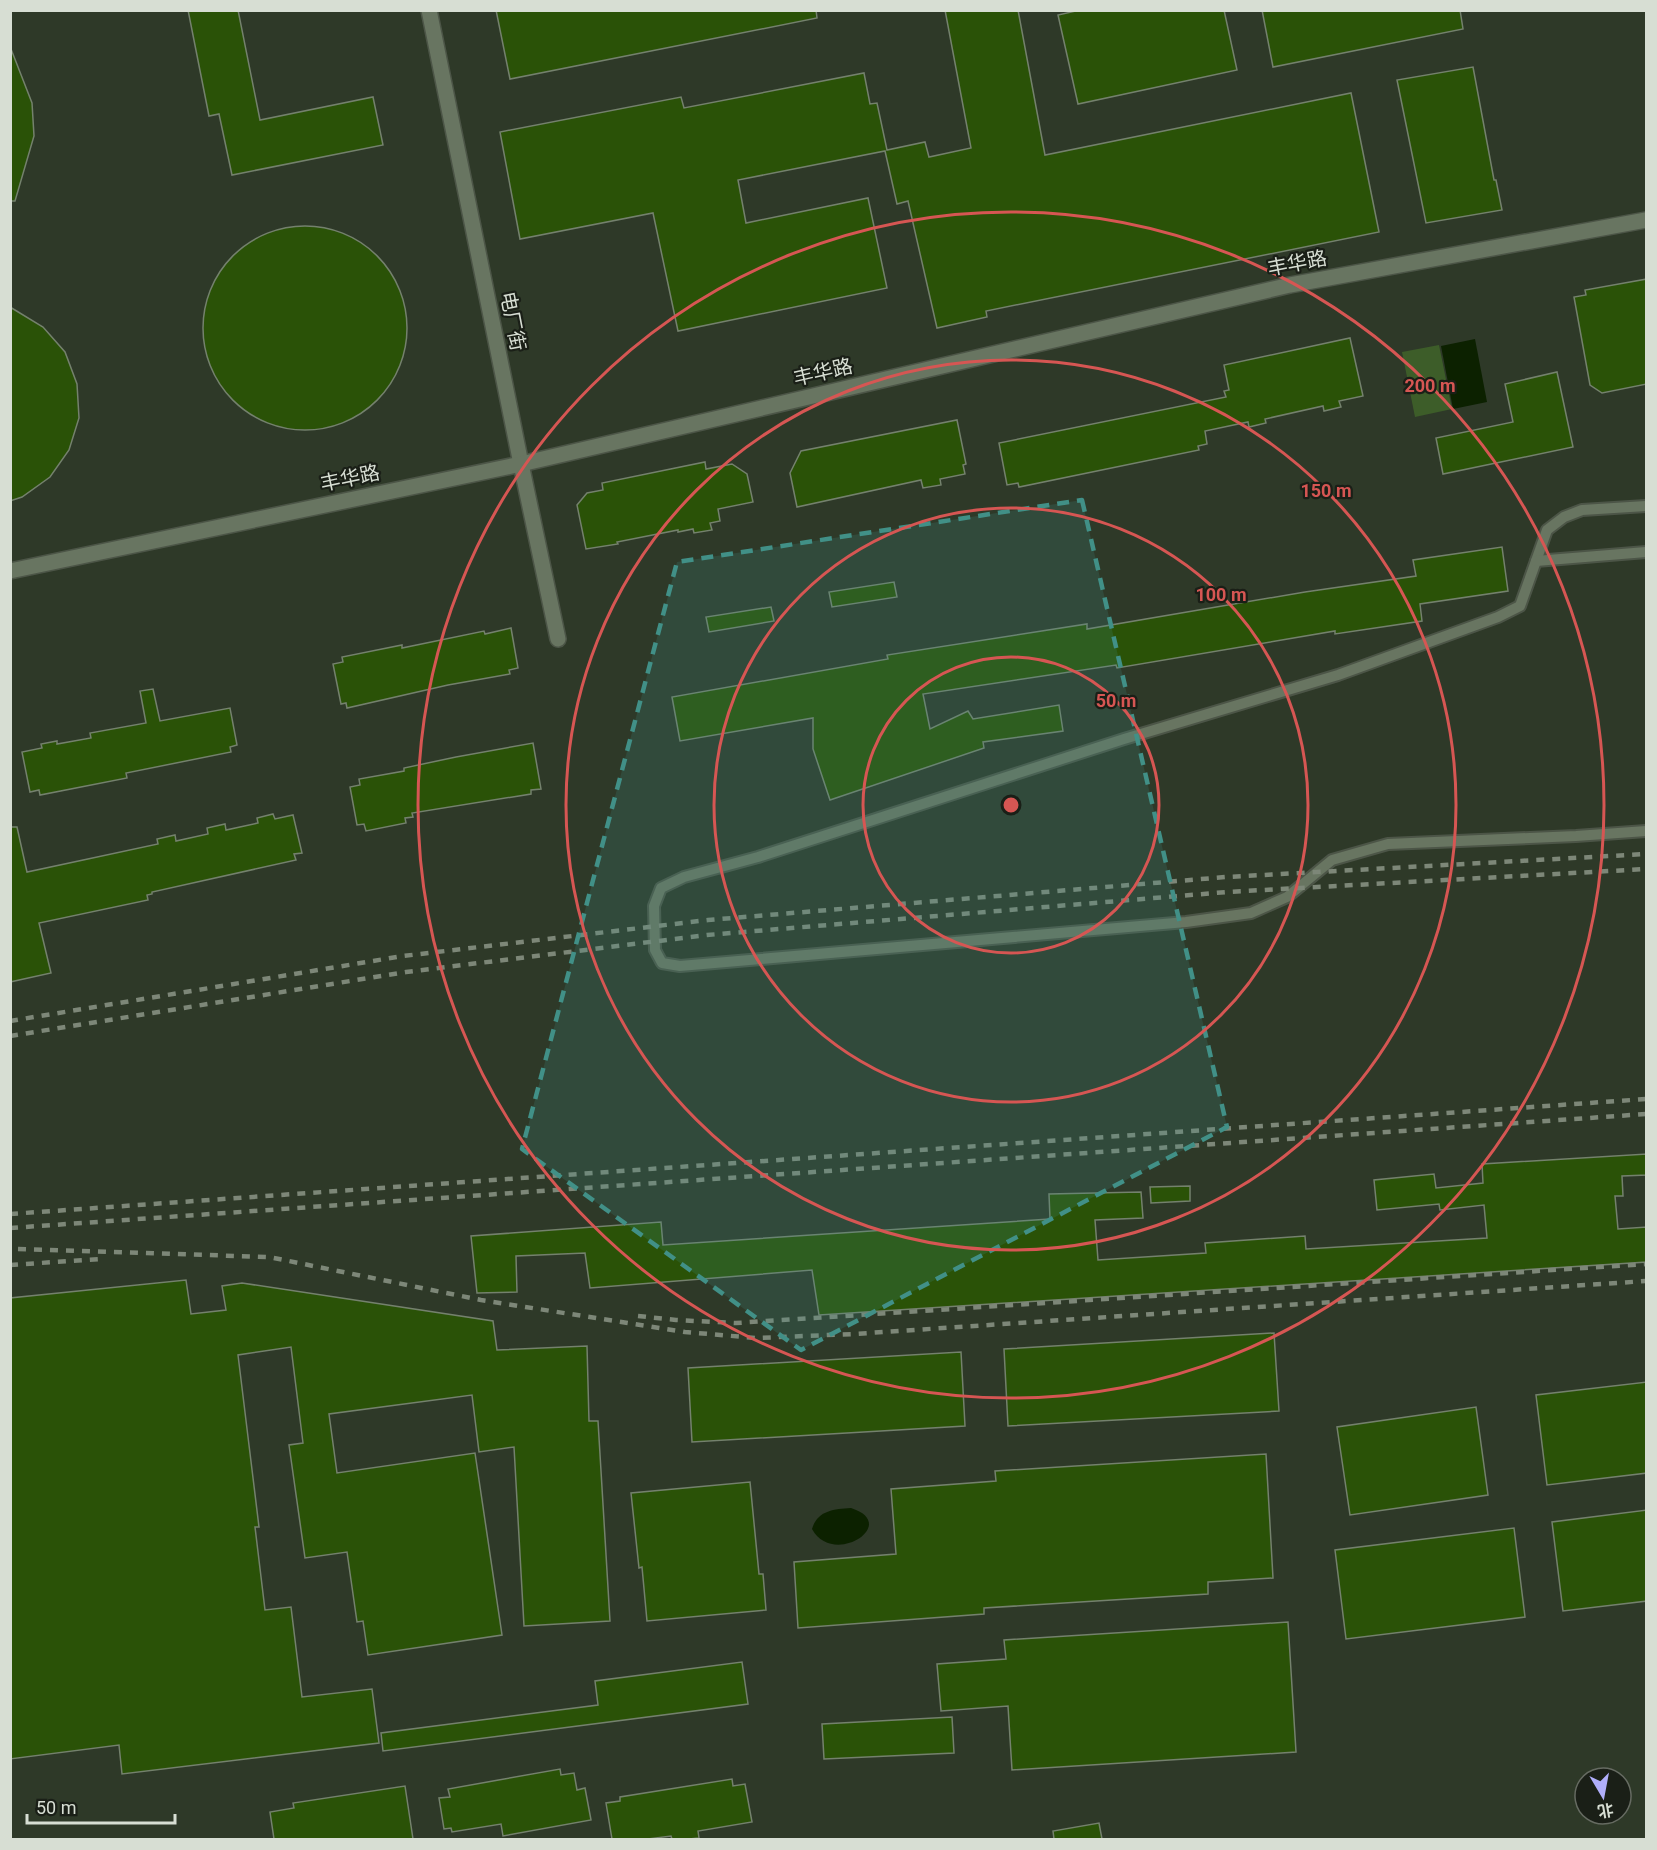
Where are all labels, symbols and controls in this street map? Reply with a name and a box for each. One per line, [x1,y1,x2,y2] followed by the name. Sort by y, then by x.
[1265,245,1329,281] street label: 丰华路
[495,289,531,353] street label: 电厂街
[791,354,855,390] street label: 丰华路
[1404,375,1456,396] text: 200 m
[318,460,382,496] street label: 丰华路
[1300,480,1352,501] text: 150 m
[1195,584,1247,605] text: 100 m
[1096,690,1136,711] text: 50 m
[1001,795,1021,815] centre of rings
[1573,1766,1633,1826] north arrow
[27,1787,176,1825] scale bar
[36,1797,76,1818] text: 50 m
[1596,1800,1615,1821] text: 北

